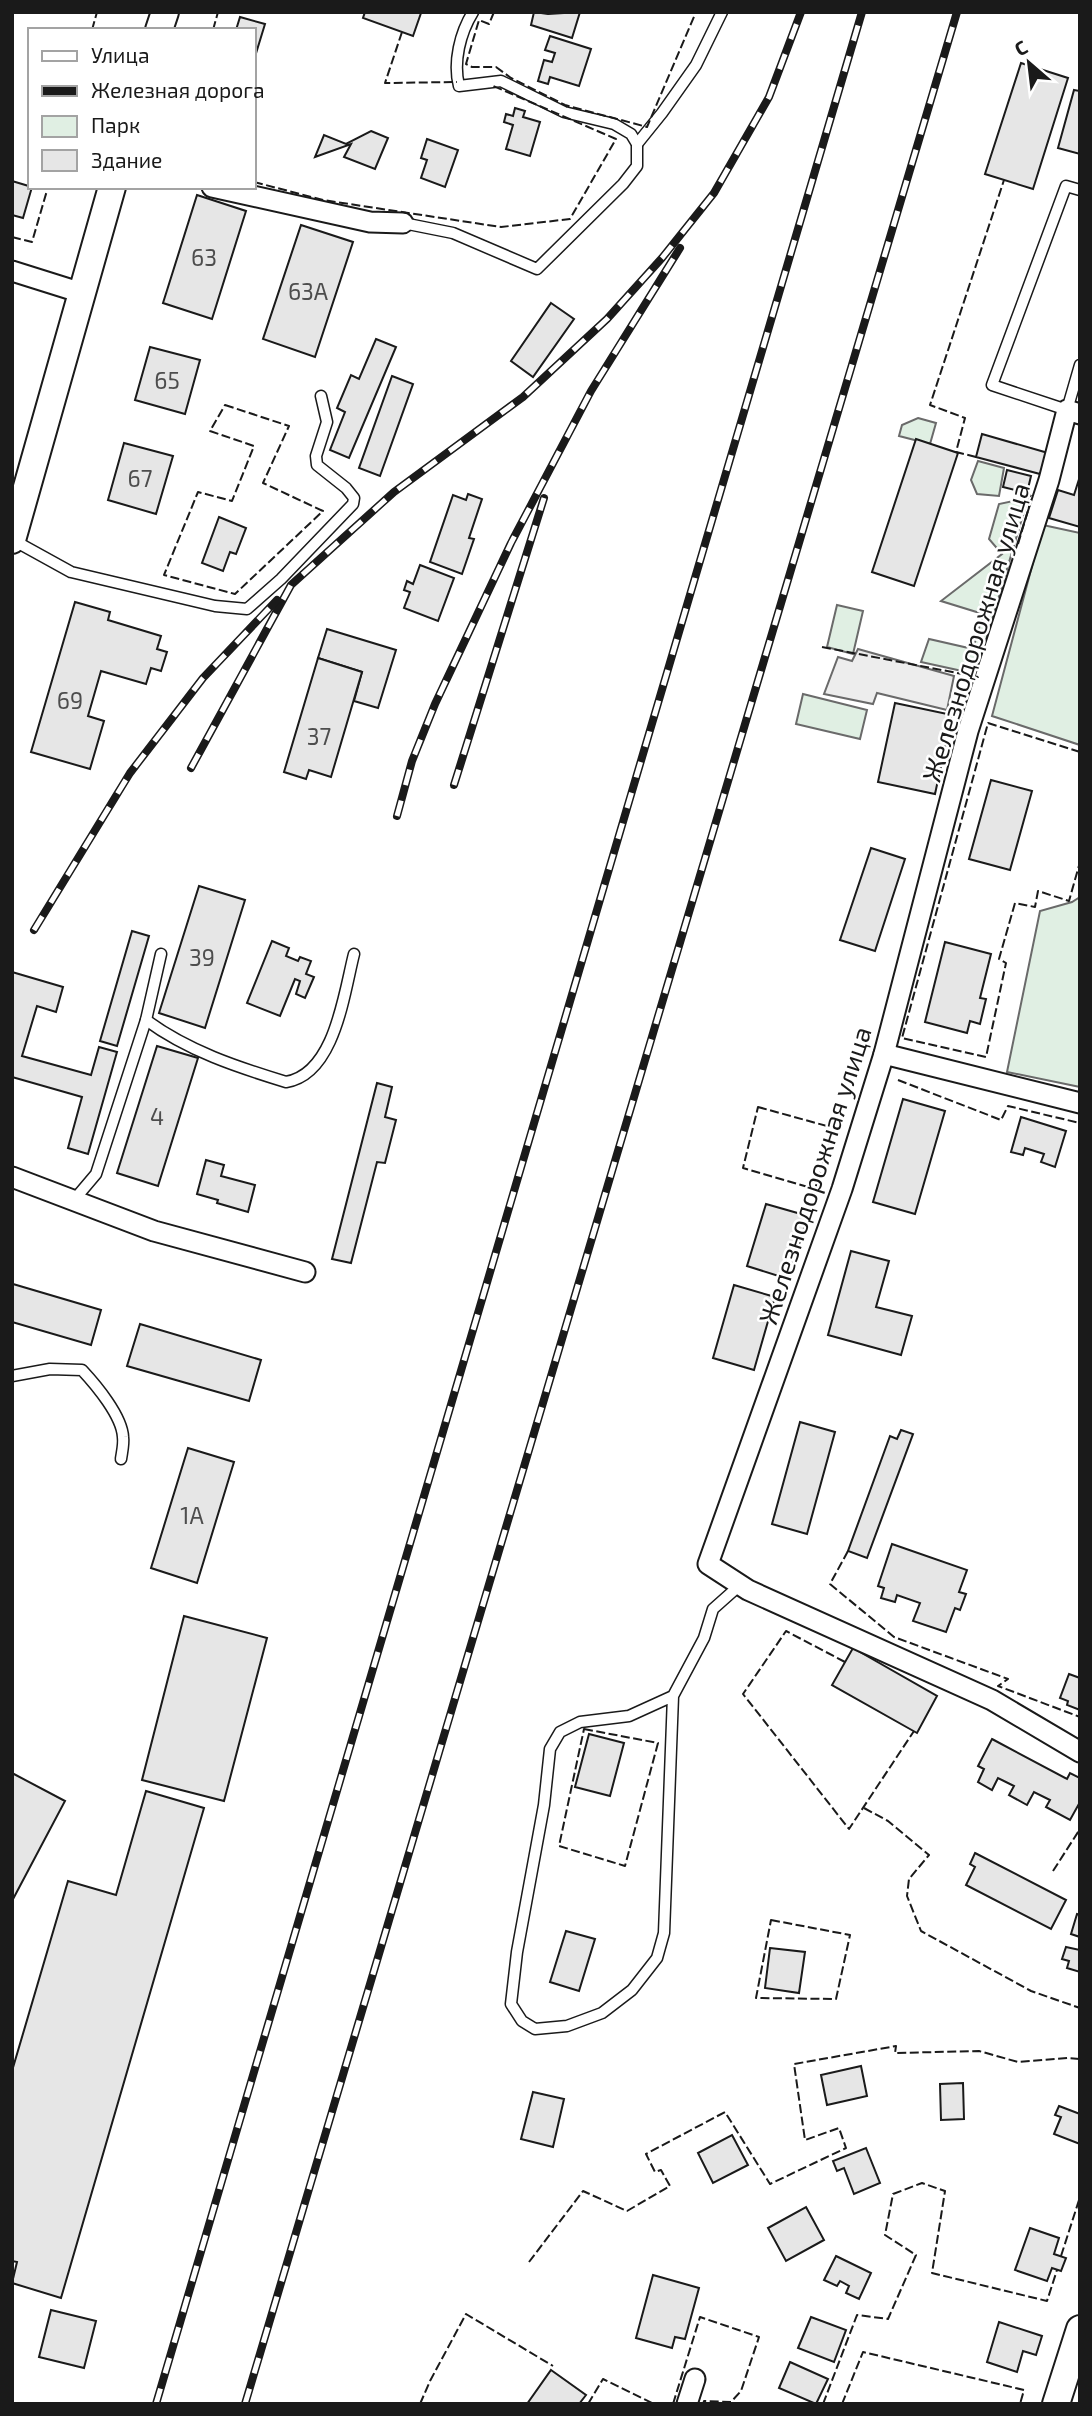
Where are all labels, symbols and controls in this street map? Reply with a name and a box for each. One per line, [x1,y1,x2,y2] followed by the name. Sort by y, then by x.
[28,28,256,189] legend
[994,28,1064,98] north arrow
[1010,35,1031,60] text: С
[91,42,150,67] text: Улица
[91,77,264,102] text: Железная дорога
[91,112,140,137] text: Парк
[91,147,162,172] text: Здание
[191,243,217,271] house number: 63
[288,277,329,305] house number: 63А
[154,366,180,394] house number: 65
[128,464,153,492] house number: 67
[915,479,1036,786] street label: Железнодорожная улица
[57,686,83,714] house number: 69
[307,722,331,750] house number: 37
[189,943,215,971] house number: 39
[751,1022,878,1328] street label: Железнодорожная улица
[150,1102,164,1130] house number: 4
[180,1501,204,1529] house number: 1А

